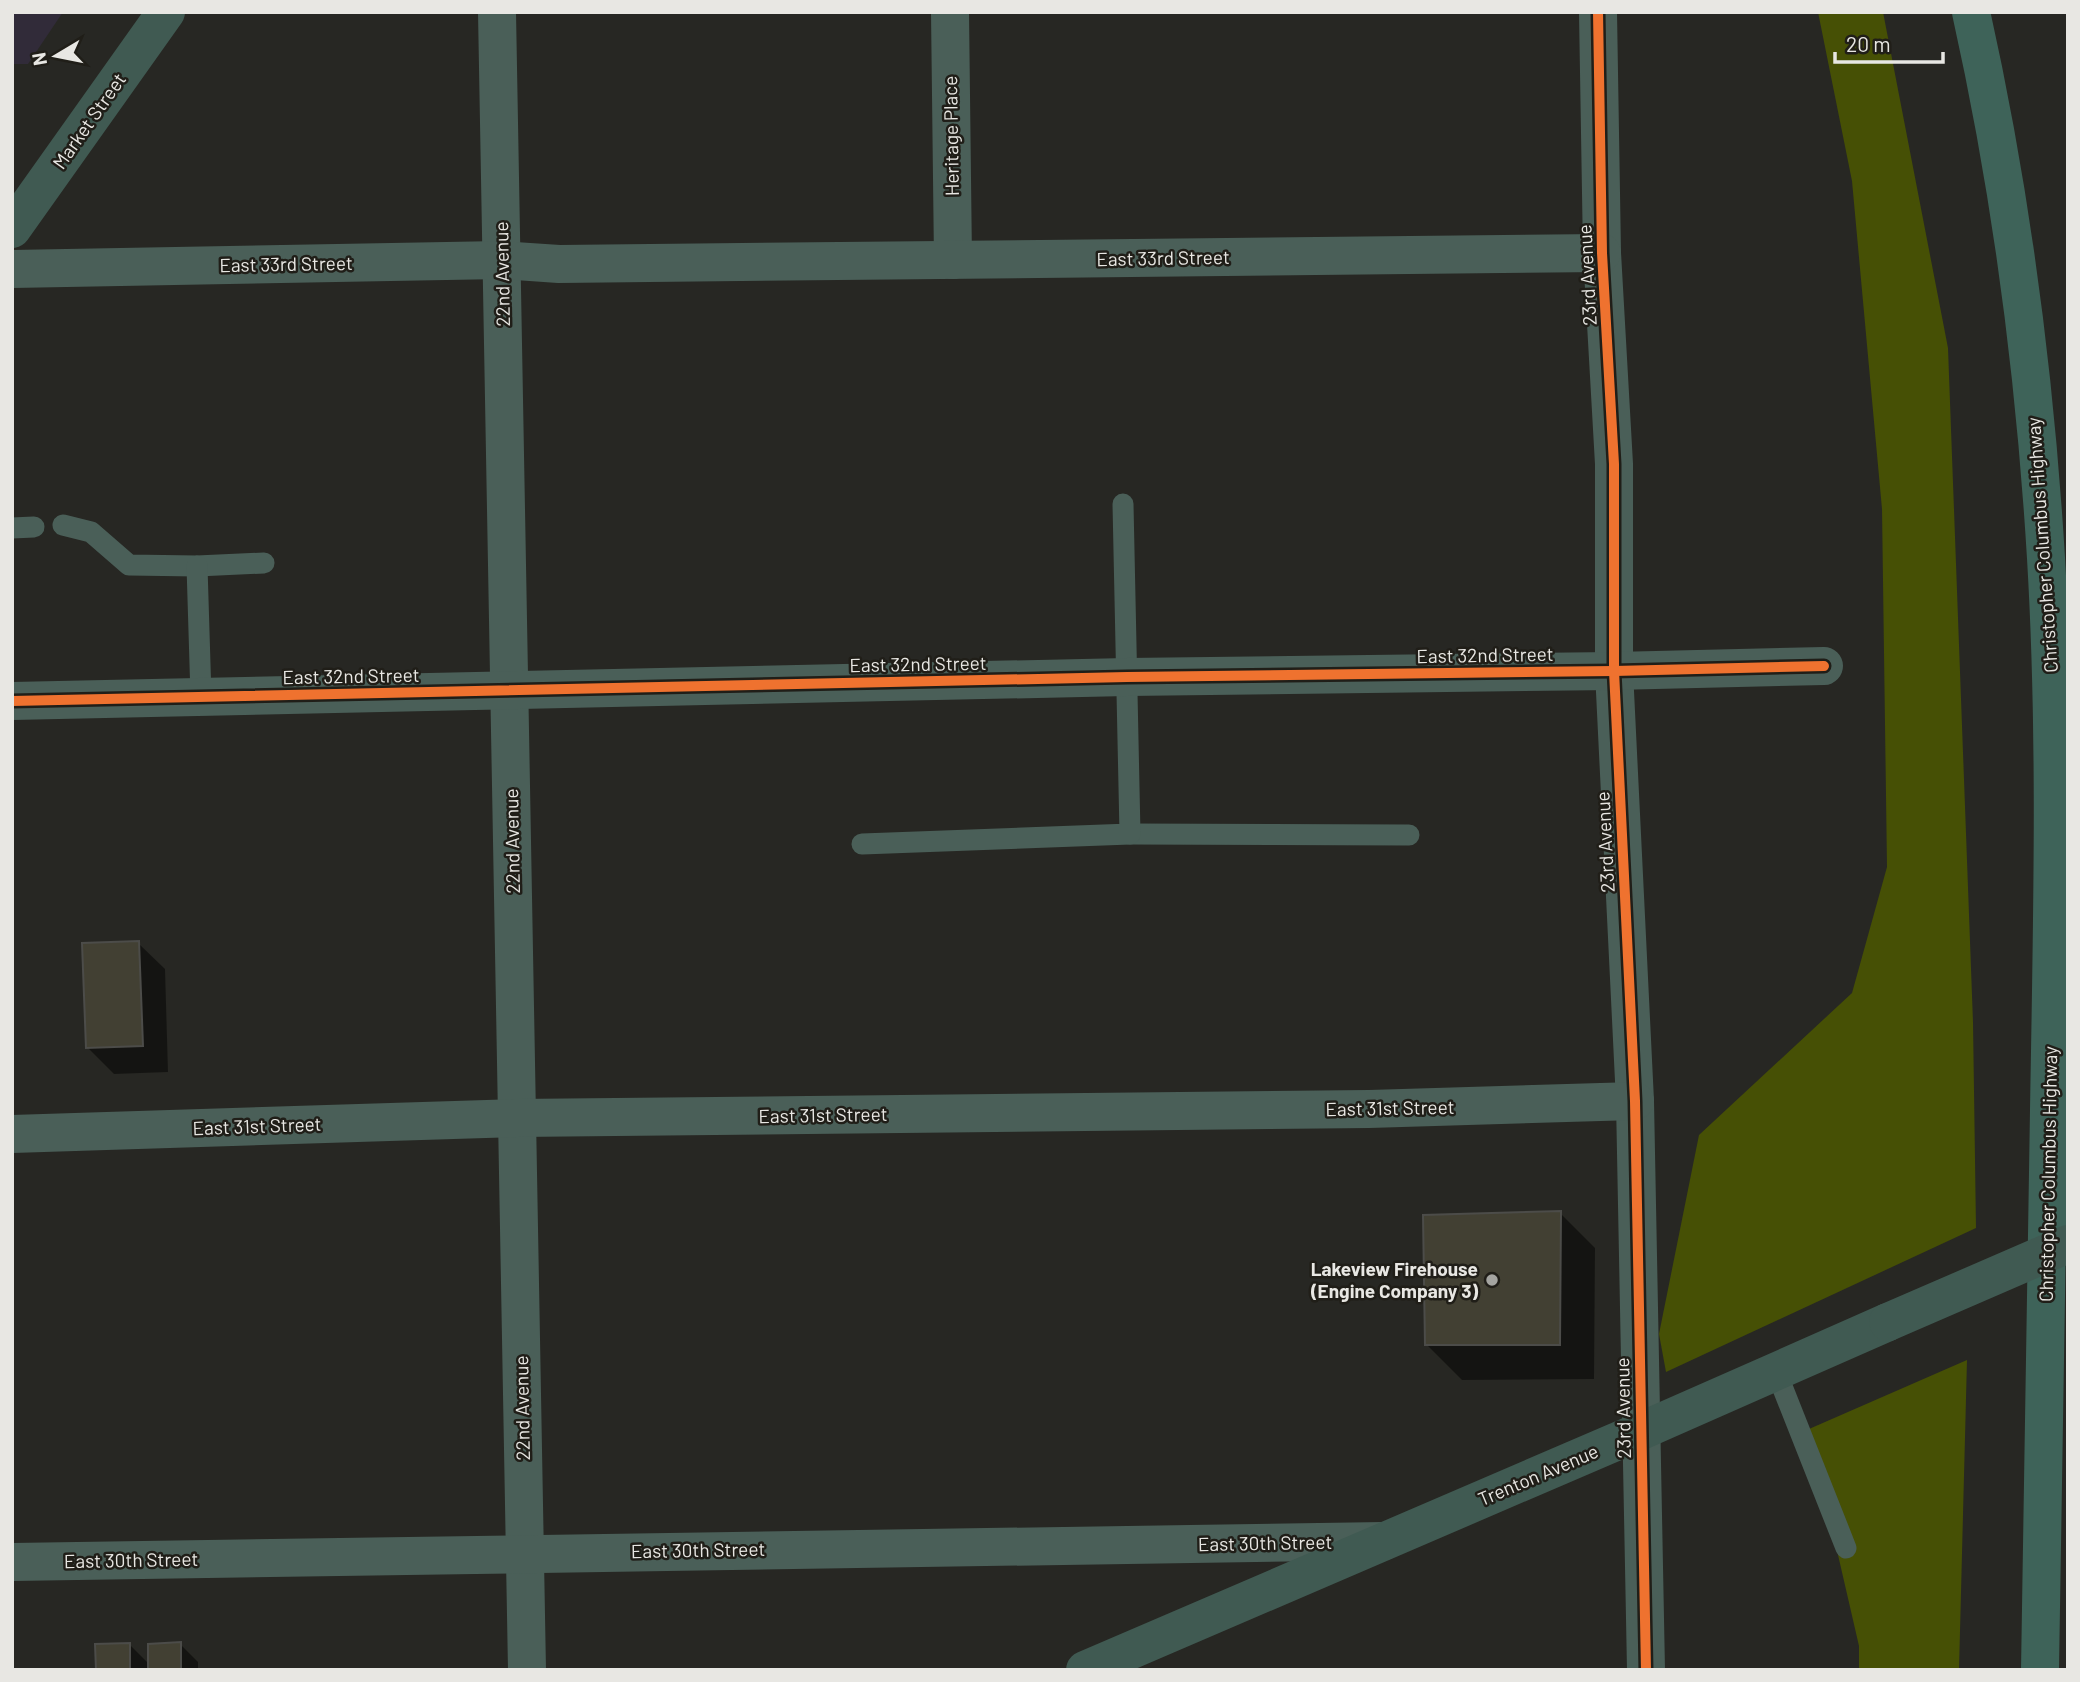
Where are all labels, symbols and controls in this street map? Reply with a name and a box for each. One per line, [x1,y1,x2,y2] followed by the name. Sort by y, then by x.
[21,21,91,91] north arrow
[1835,21,1944,65] scale bar
[1846,31,1891,56] text: 20 m
[26,51,51,67] text: N
[47,68,130,173] street label: Market Street
[938,76,963,196] street label: Heritage Place
[489,221,514,327] street label: 22nd Avenue
[1572,224,1601,326] street label: 23rd Avenue
[1096,245,1230,270] street label: East 33rd Street
[219,251,353,276] street label: East 33rd Street
[2021,416,2062,674] street label: Christopher Columbus Highway
[1416,642,1554,667] street label: East 32nd Street
[849,651,987,676] street label: East 32nd Street
[282,663,420,688] street label: East 32nd Street
[499,788,524,894] street label: 22nd Avenue
[1590,791,1619,893] street label: 23rd Avenue
[2034,1046,2061,1302] street label: Christopher Columbus Highway
[1325,1095,1455,1120] street label: East 31st Street
[758,1102,888,1127] street label: East 31st Street
[192,1112,322,1139] street label: East 31st Street
[1310,1257,1478,1302] place label: Lakeview Firehouse (Engine Company 3)
[1484,1272,1500,1288] marker: Lakeview Firehouse (Engine Company 3)
[509,1355,534,1461] street label: 22nd Avenue
[1610,1357,1635,1459] street label: 23rd Avenue
[1474,1439,1601,1510] street label: Trenton Avenue
[1198,1530,1332,1555] street label: East 30th Street
[631,1537,765,1562] street label: East 30th Street
[64,1547,198,1572] street label: East 30th Street

